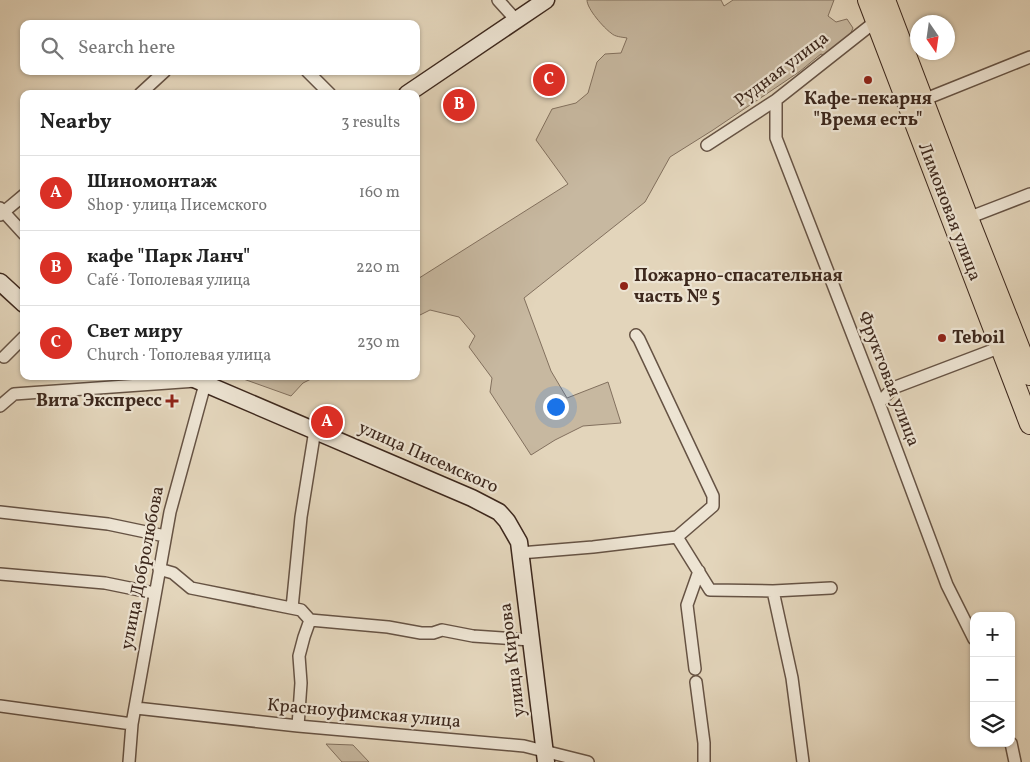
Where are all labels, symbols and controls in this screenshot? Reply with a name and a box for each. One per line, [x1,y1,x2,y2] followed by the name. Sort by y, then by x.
[910,15,955,60] north arrow
[20,20,420,75] search box
[730,26,834,114] street label: Рудная улица
[38,34,66,62] icon: search
[78,35,175,61] text: Search here
[533,61,565,99] pin: C
[862,74,874,86] marker: Кафе-пекарня "Время есть"
[443,86,475,124] pin: B
[804,87,932,133] place label: Кафе-пекарня "Время есть"
[40,108,111,137] text: Nearby
[341,112,400,134] text: 3 results
[911,139,987,285] street label: Лимоновая улица
[87,169,217,195] text: Шиномонтаж
[50,182,62,204] text: A
[359,182,400,204] text: 160 m
[87,195,267,217] text: Shop · улица Писемского
[87,244,250,270] text: кафе "Парк Ланч"
[51,257,61,279] text: B
[356,257,400,279] text: 220 m
[634,264,843,310] place label: Пожарно-спасательная часть № 5
[87,270,251,292] text: Café · Тополевая улица
[618,280,630,292] marker: Пожарно-спасательная часть № 5
[851,308,925,450] street label: Фруктовая улица
[87,319,183,345] text: Свет миру
[952,326,1005,351] place label: Teboil
[51,332,61,354] text: C
[357,332,400,354] text: 230 m
[936,332,948,344] marker: Teboil
[87,345,271,367] text: Church · Тополевая улица
[36,389,162,414] place label: Вита Экспресс
[543,394,569,420] your location
[166,395,178,407] marker: Вита Экспресс
[311,403,343,441] pin: A
[354,416,502,500] street label: улица Писемского
[115,484,171,652] street label: улица Добролюбова
[494,601,532,719] street label: улица Кирова
[970,612,1015,747] map controls
[970,612,1015,657] button: +
[970,657,1015,702] button: −
[266,693,462,735] street label: Красноуфимская улица
[970,702,1015,747] button: layers

